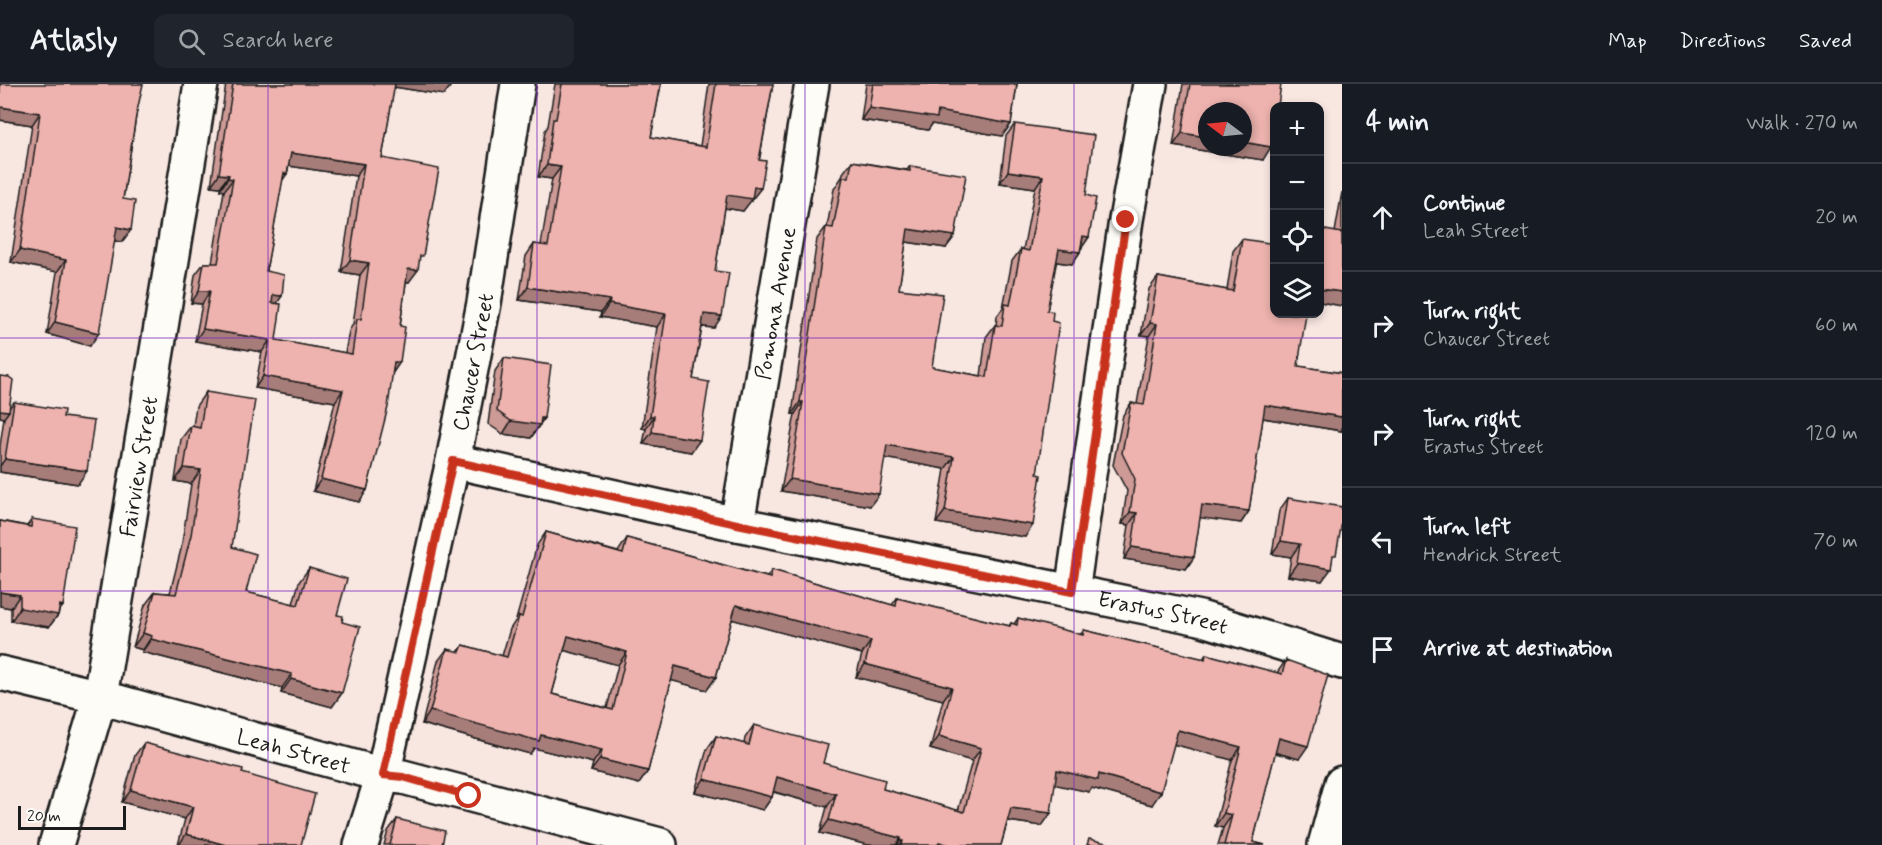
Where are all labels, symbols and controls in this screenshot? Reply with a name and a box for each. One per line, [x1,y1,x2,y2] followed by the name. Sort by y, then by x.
[154,14,574,68] search box
[30,23,118,60] text: Atlasly
[175,25,208,58] icon: search
[223,27,333,55] text: Search here
[1608,27,1647,55] text: Map
[1680,27,1766,55] text: Directions
[1799,27,1852,55] text: Saved
[1198,102,1252,156] north arrow
[1270,102,1324,318] map controls
[1270,102,1324,156] button: +
[1366,106,1429,140] text: 4 min
[1746,110,1858,137] text: Walk · 270 m
[1270,156,1324,210] button: −
[1423,190,1505,218] text: Continue
[1366,201,1399,234] icon: ahead
[1815,204,1858,231] text: 20 m
[1112,206,1138,232] route end
[1270,210,1324,264] button: locate
[1423,218,1529,245] text: Leah Street
[750,225,803,382] street label: Pomona Avenue
[1270,264,1324,318] button: layers
[447,292,501,434] street label: Chaucer Street
[1423,298,1521,326] text: Turn right
[1366,309,1399,342] icon: right
[1815,312,1858,339] text: 60 m
[1423,326,1550,353] text: Chaucer Street
[115,394,165,539] street label: Fairview Street
[1423,406,1521,434] text: Turn right
[1366,417,1399,450] icon: right
[1805,420,1858,447] text: 120 m
[1423,434,1544,461] text: Erastus Street
[1423,514,1511,542] text: Turn left
[1366,525,1399,558] icon: left
[1813,528,1858,555] text: 70 m
[1423,542,1561,569] text: Hendrick Street
[1095,586,1231,642] street label: Erastus Street
[1366,633,1399,666] icon: arrive
[1423,635,1613,663] text: Arrive at destination
[233,723,353,781] street label: Leah Street
[455,782,481,808] route start
[18,803,126,830] scale bar
[27,806,61,827] text: 20 m

